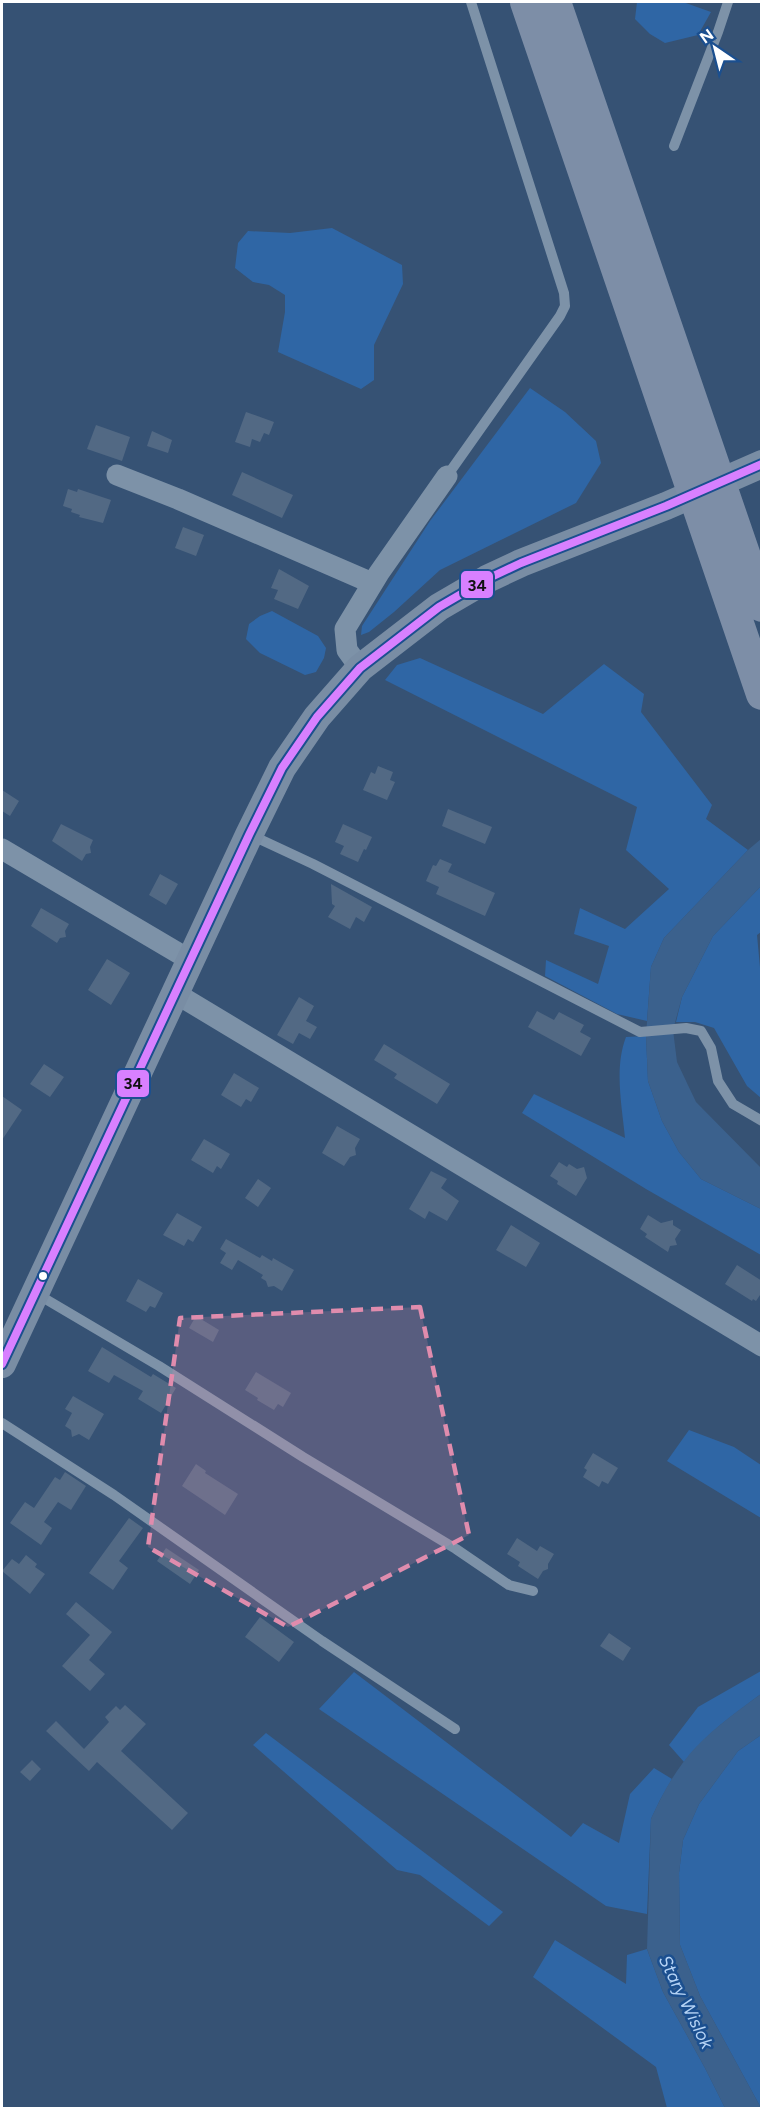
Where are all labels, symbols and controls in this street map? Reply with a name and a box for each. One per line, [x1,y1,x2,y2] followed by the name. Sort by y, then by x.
[685,18,745,78] north arrow
[696,25,717,47] text: N
[460,570,494,599] line badge: 34
[467,576,487,595] text: 34
[116,1069,150,1098] line badge: 34
[123,1074,143,1093] text: 34
[37,1270,49,1282] unlabelled marker
[654,1951,719,2054] water label: Stary Wislok

